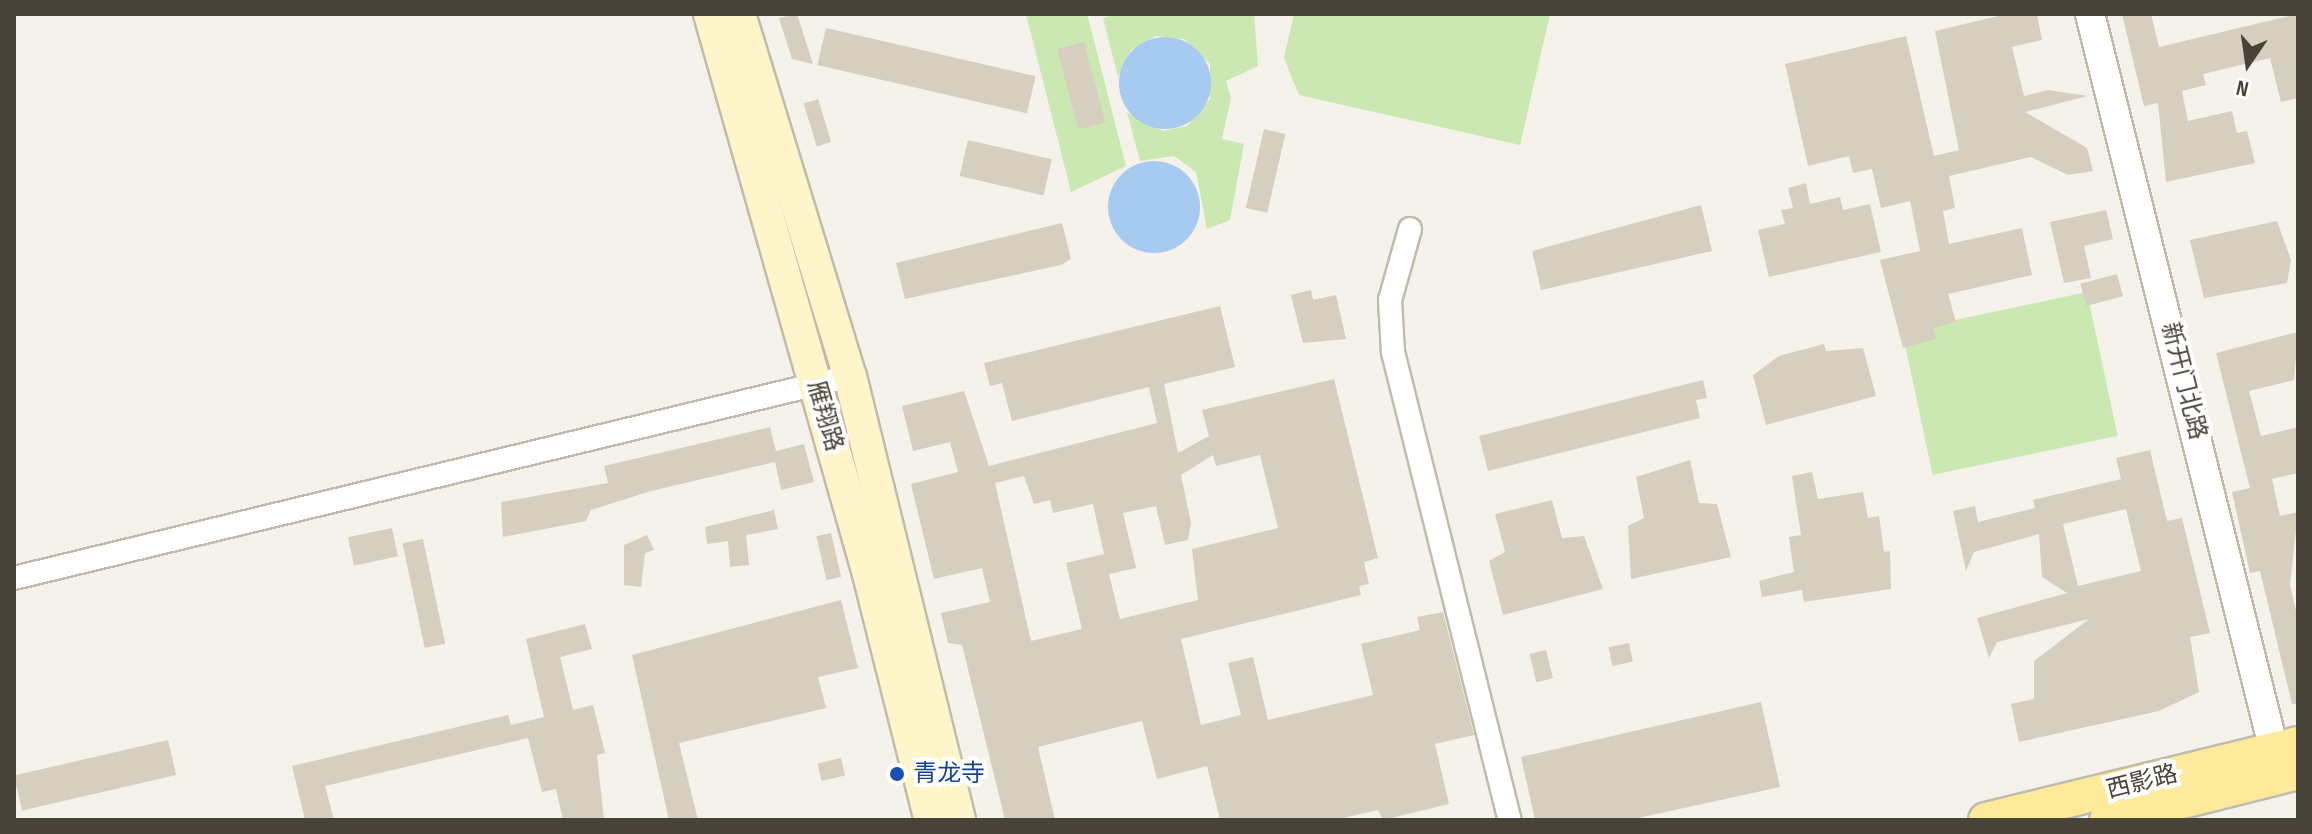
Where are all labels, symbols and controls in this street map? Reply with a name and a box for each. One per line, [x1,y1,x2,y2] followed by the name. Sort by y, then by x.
[2208,24,2288,104] north arrow
[2234,73,2251,102] text: N
[2156,319,2212,443] street label: 新开门北路
[801,377,849,455] street label: 雁翔路
[2104,759,2180,805] street label: 西影路
[913,760,985,788] place label: 青龙寺
[888,765,906,783] marker: 青龙寺

